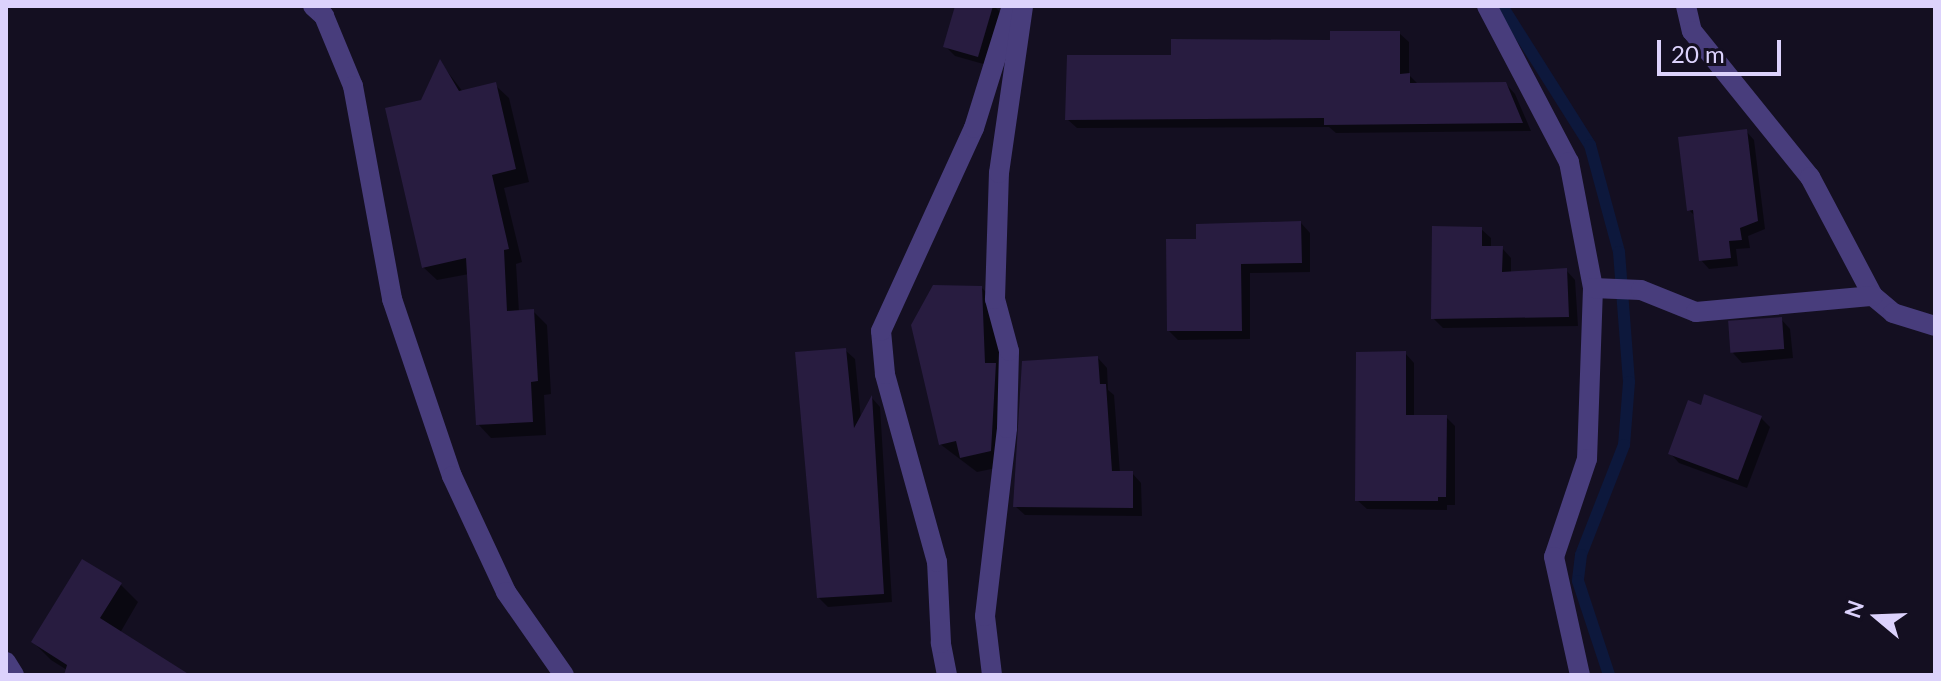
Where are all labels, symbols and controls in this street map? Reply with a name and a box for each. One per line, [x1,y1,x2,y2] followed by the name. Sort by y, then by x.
[1661,24,1785,74] scale bar
[1671,39,1725,68] text: 20 m
[1837,577,1917,657] north arrow
[1838,597,1869,621] text: N

